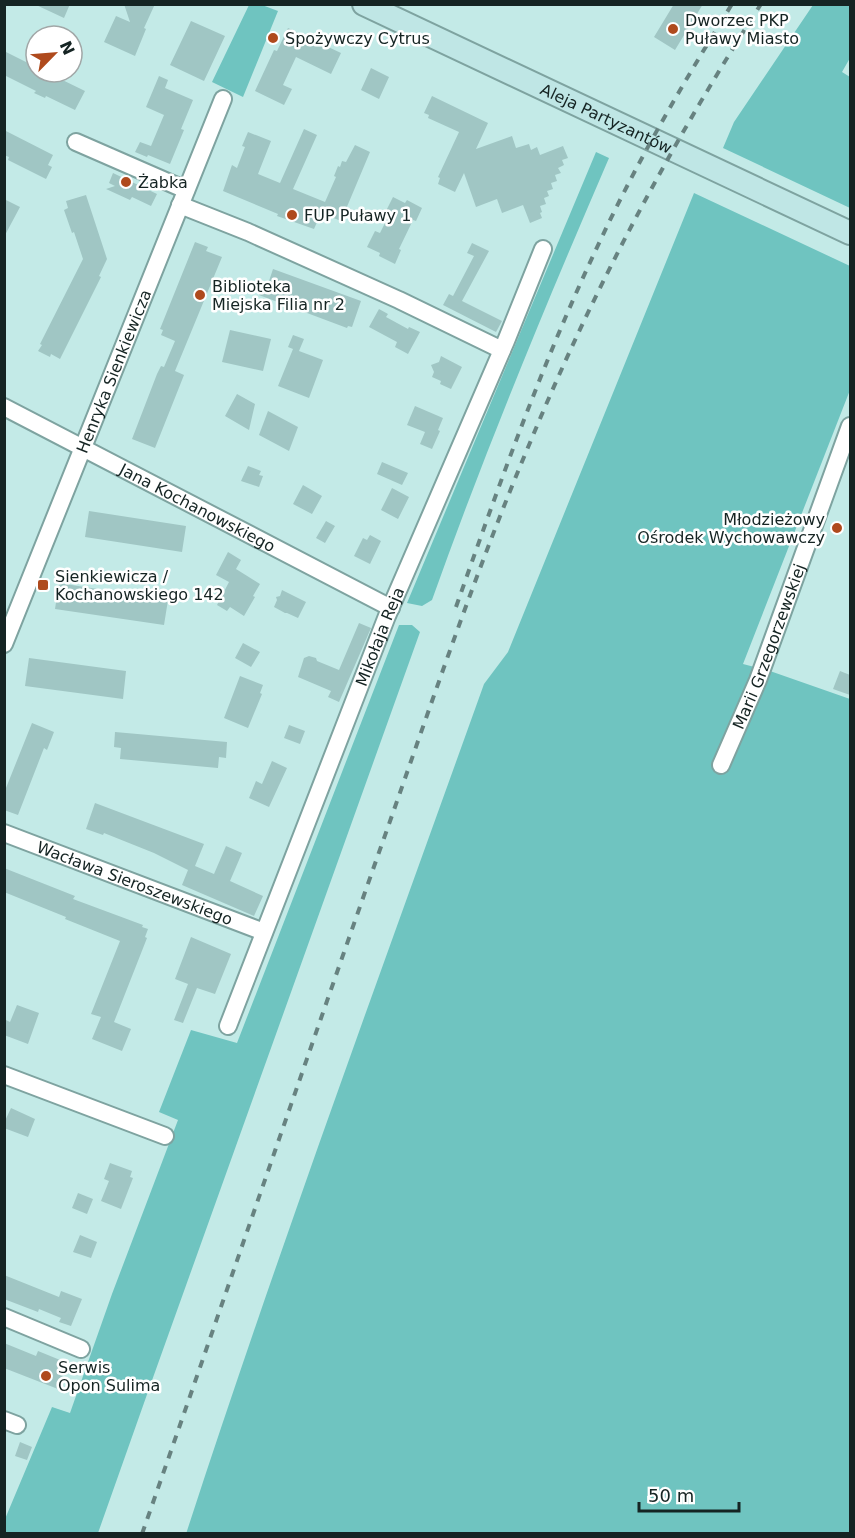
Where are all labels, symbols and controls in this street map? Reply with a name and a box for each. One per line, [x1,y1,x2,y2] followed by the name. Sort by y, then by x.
[685,11,799,48] place label: Dworzec PKP Puławy Miasto
[666,22,680,36] marker: Dworzec PKP Puławy Miasto
[24,24,84,84] north arrow
[285,29,430,48] place label: Spożywczy Cytrus
[266,31,280,45] marker: Spożywczy Cytrus
[56,38,79,58] text: N
[537,80,675,158] street label: Aleja Partyzantów
[138,173,188,192] place label: Żabka
[119,175,133,189] marker: Żabka
[304,206,411,225] place label: FUP Puławy 1
[285,208,299,222] marker: FUP Puławy 1
[212,277,345,314] place label: Biblioteka Miejska Filia nr 2
[73,287,155,456] street label: Henryka Sienkiewicza
[193,288,207,302] marker: Biblioteka Miejska Filia nr 2
[115,459,278,556] street label: Jana Kochanowskiego
[637,510,825,547] place label: Młodzieżowy Ośrodek Wychowawczy
[830,521,844,535] marker: Młodzieżowy Ośrodek Wychowawczy
[729,561,809,732] street label: Marii Grzegorzewskiej
[55,567,224,604] place label: Sienkiewicza / Kochanowskiego 142
[36,578,50,592] marker: Sienkiewicza / Kochanowskiego 142
[352,584,408,689] street label: Mikołaja Reja
[34,837,235,929] street label: Wacława Sieroszewskiego
[58,1358,160,1395] place label: Serwis Opon Sulima
[39,1369,53,1383] marker: Serwis Opon Sulima
[639,1475,740,1513] scale bar
[648,1485,694,1506] text: 50 m

